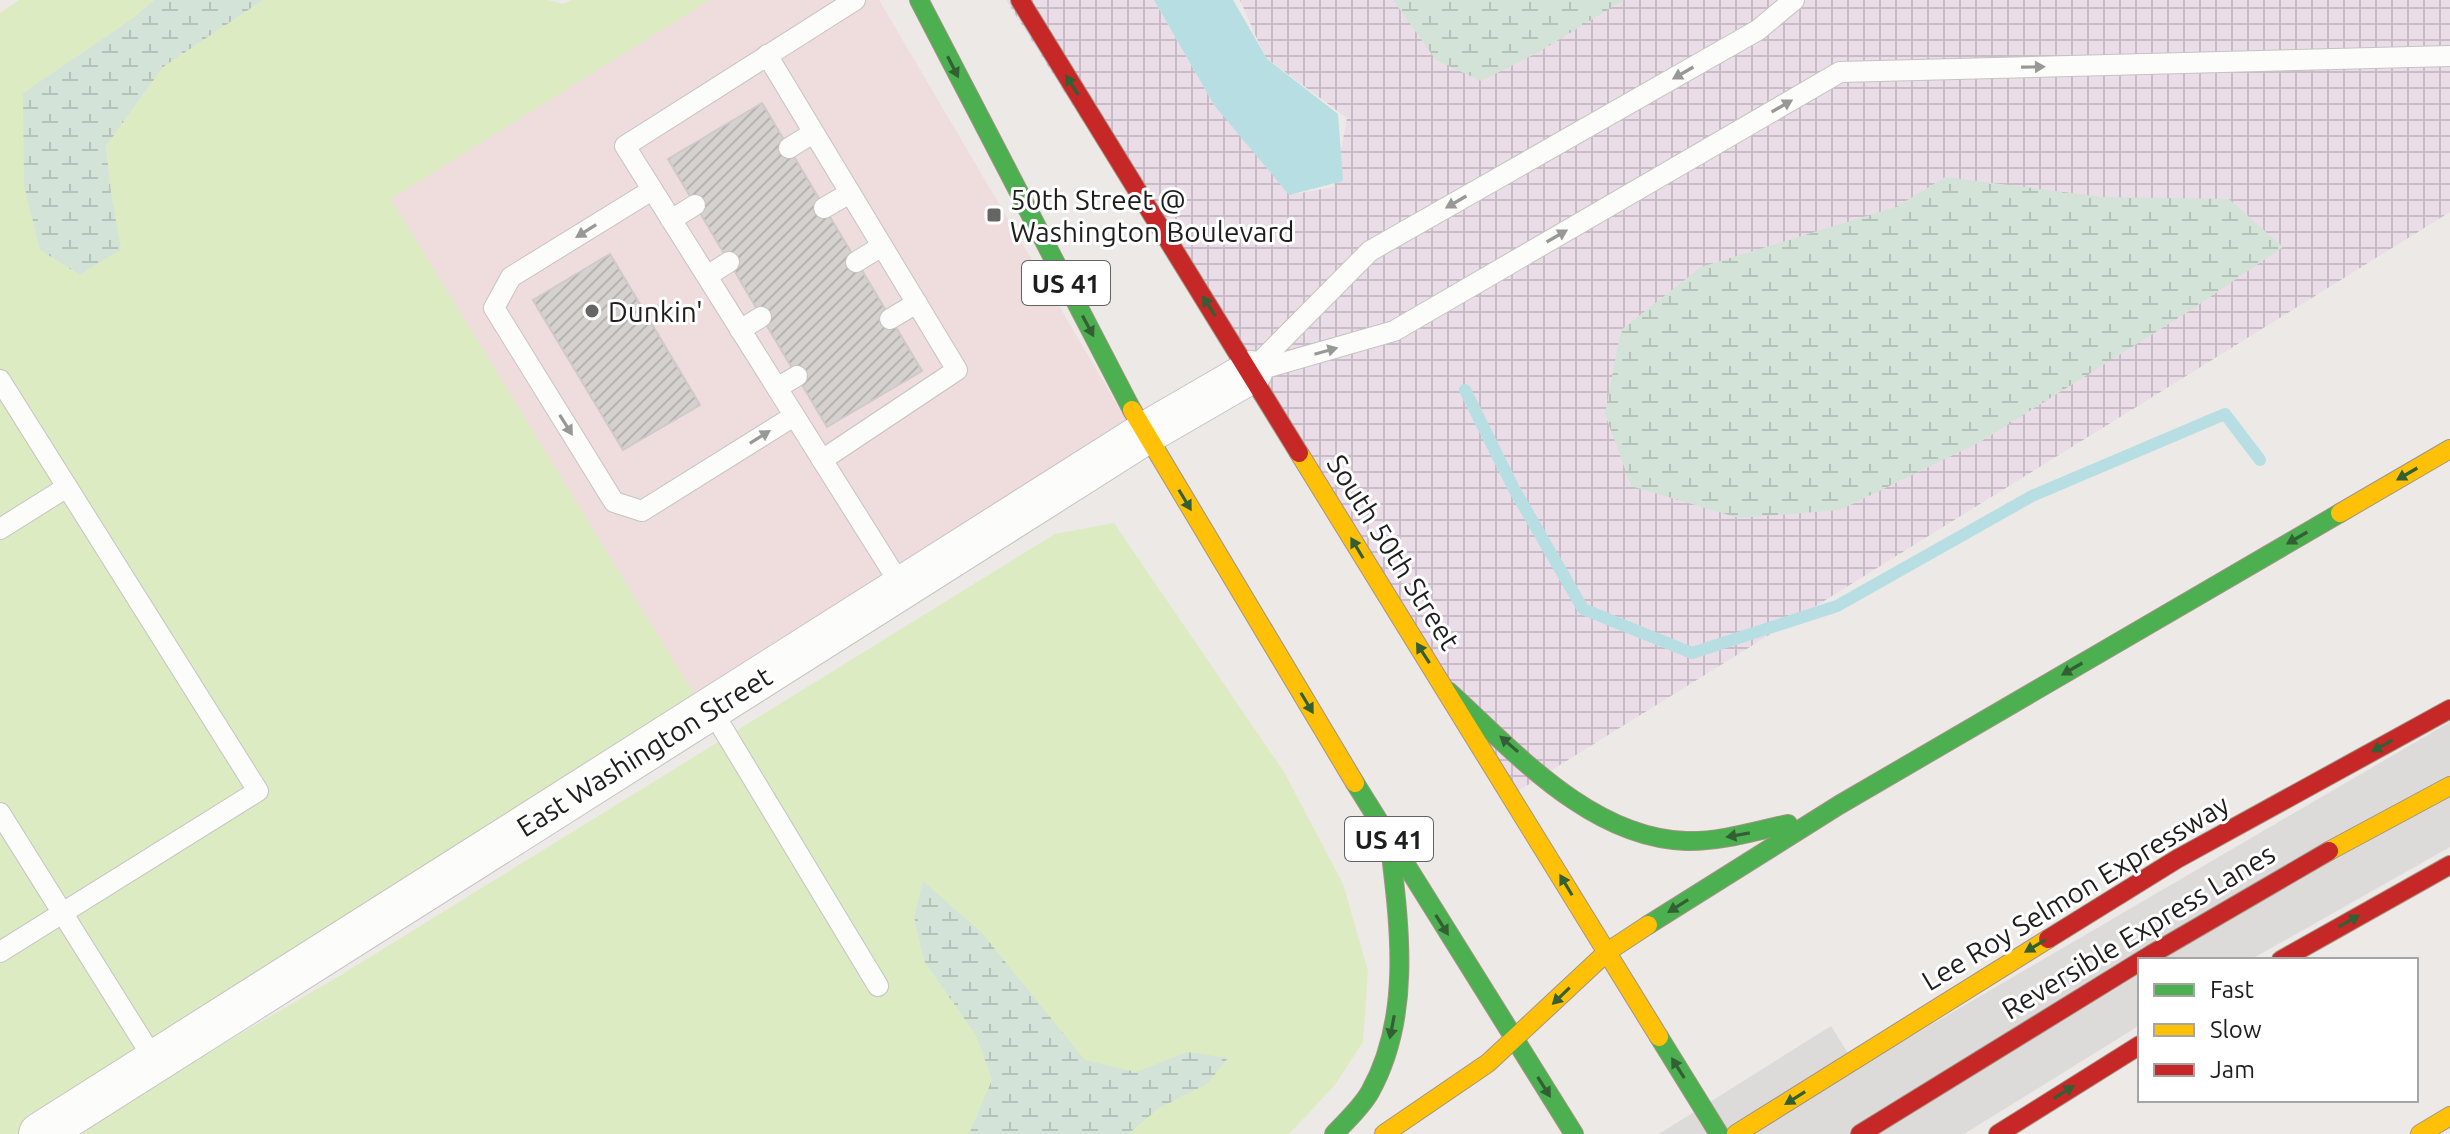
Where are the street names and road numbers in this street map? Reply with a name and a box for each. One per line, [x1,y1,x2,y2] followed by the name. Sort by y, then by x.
[1022,261,1110,305] road number: US 41
[1322,449,1466,655] street label: South 50th Street
[511,660,777,842] street label: East Washington Street
[1916,788,2234,996] street label: Lee Roy Selmon Expressway
[1345,817,1433,861] road number: US 41
[1996,837,2280,1025] street label: Reversible Express Lanes

